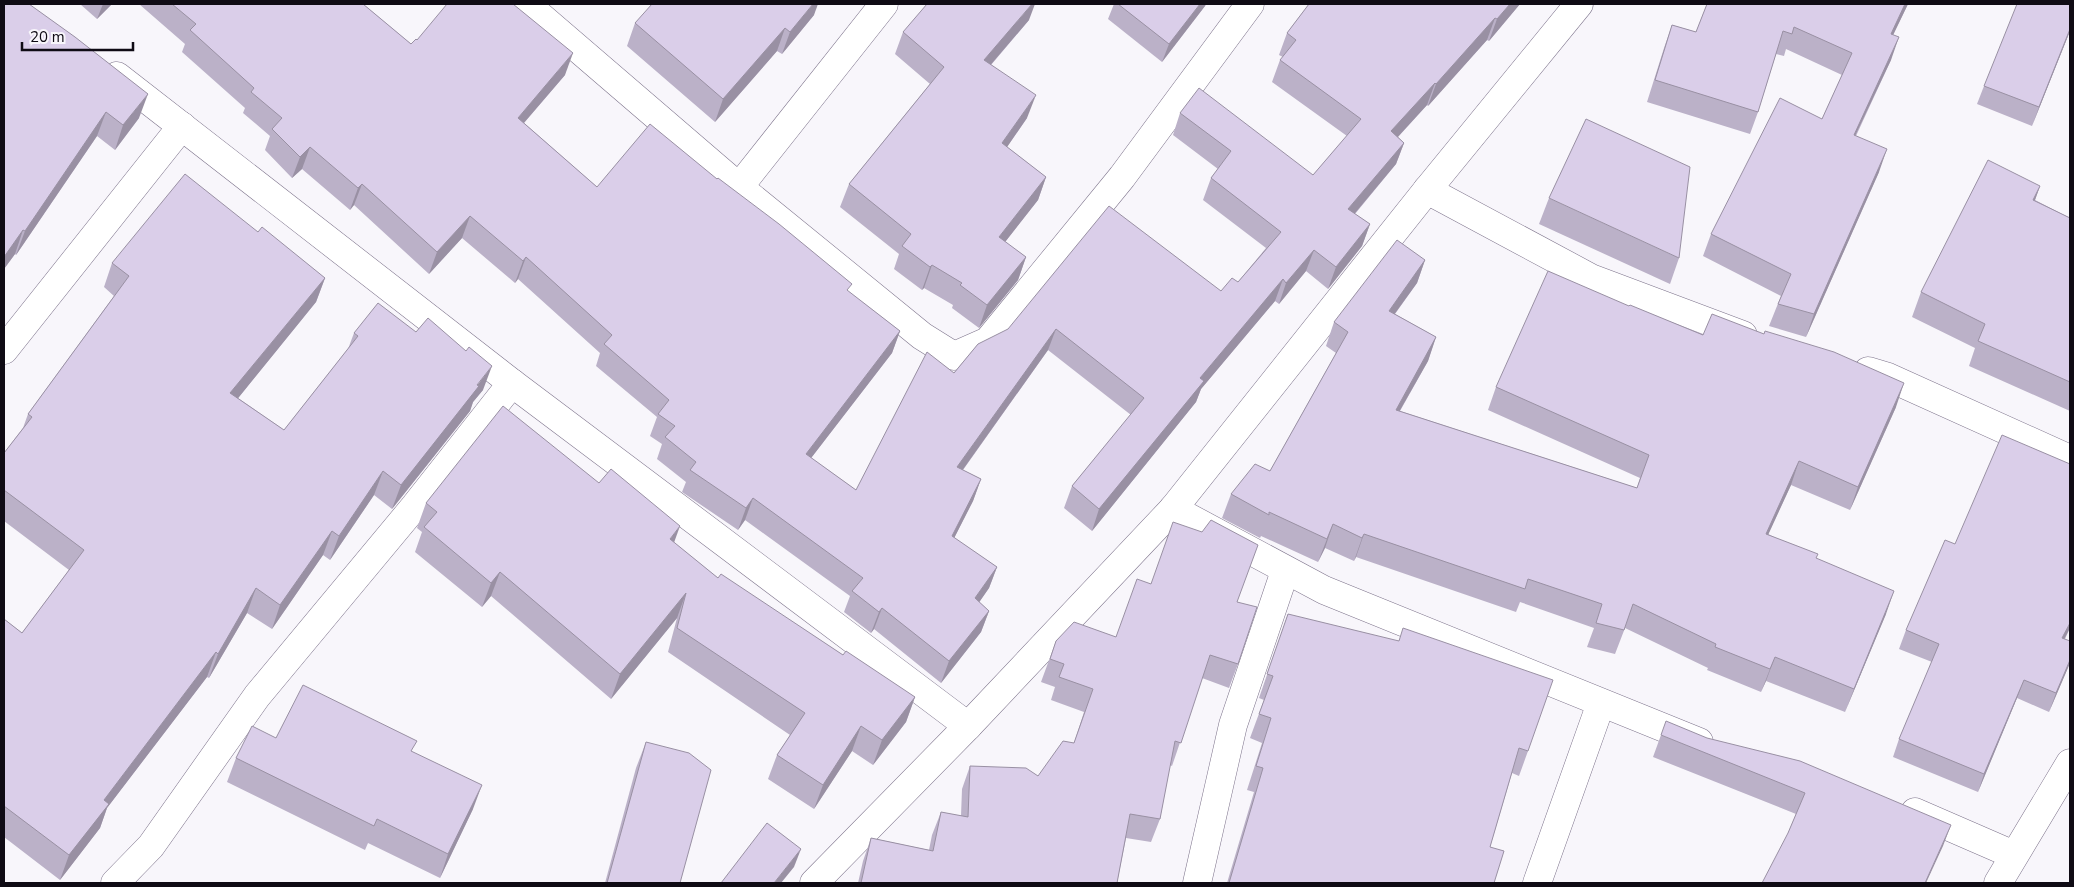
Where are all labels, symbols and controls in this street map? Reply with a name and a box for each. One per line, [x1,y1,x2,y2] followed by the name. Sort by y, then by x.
[22,20,134,52] scale bar
[30,27,65,47] text: 20 m

